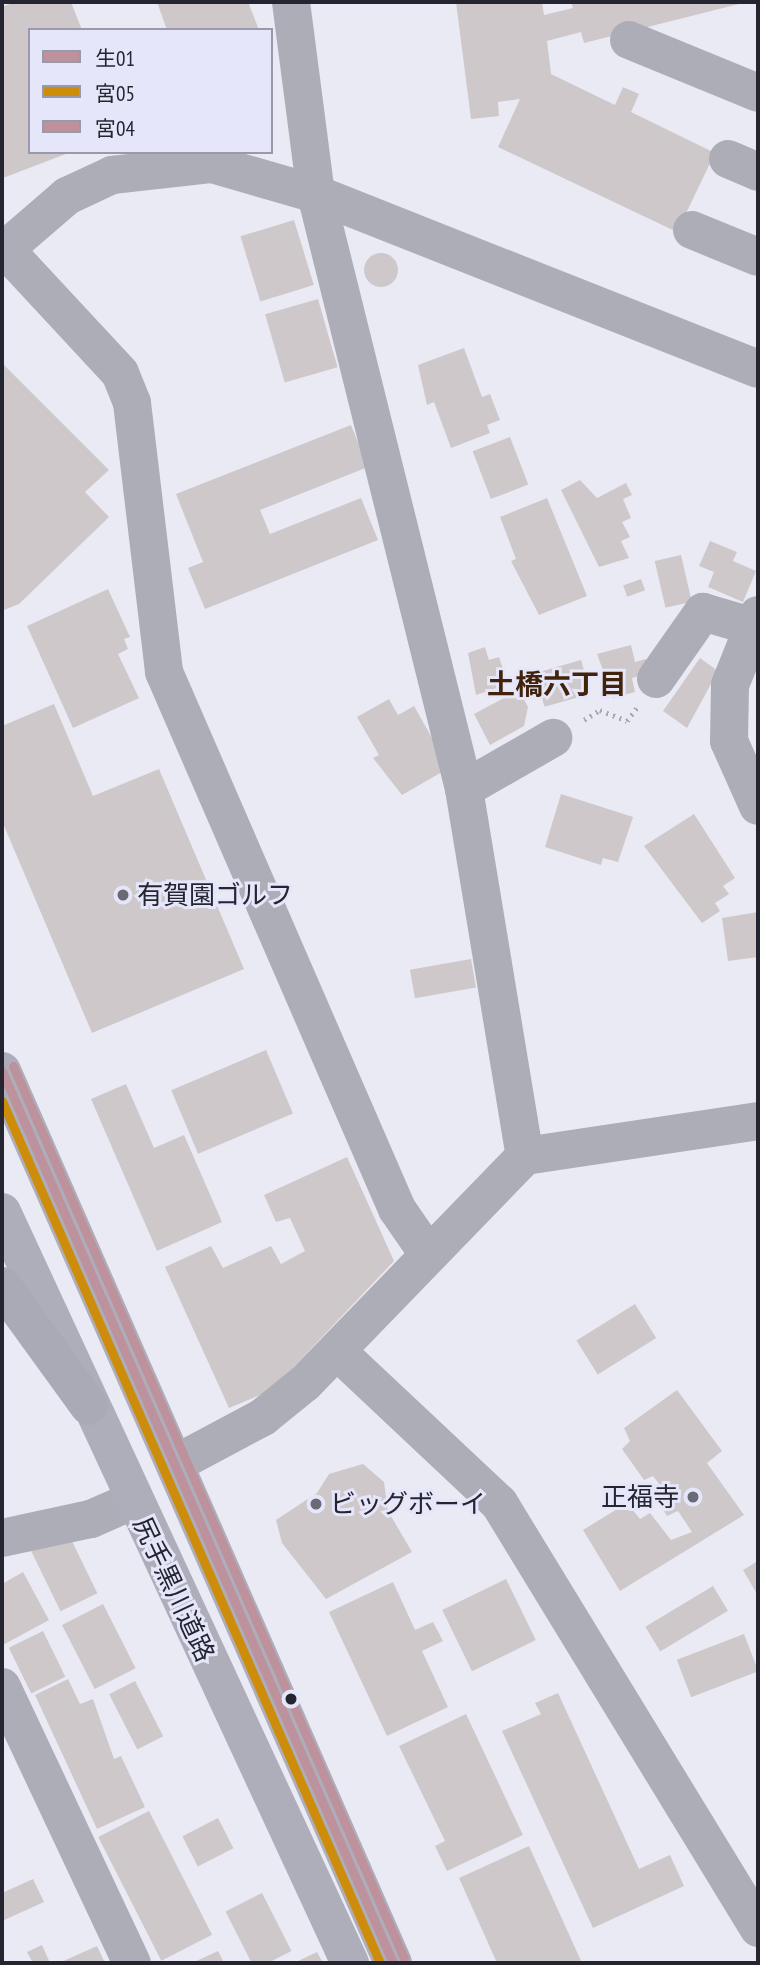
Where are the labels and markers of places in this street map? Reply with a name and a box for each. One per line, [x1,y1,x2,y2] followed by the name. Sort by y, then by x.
[137,879,293,911] place label: 有賀園ゴルフ
[115,887,131,903] marker: 有賀園ゴルフ
[601,1481,679,1513] place label: 正福寺
[330,1488,486,1520] place label: ビッグボーイ
[685,1489,701,1505] marker: 正福寺
[308,1496,324,1512] marker: ビッグボーイ
[284,1692,298,1706] unlabelled marker

